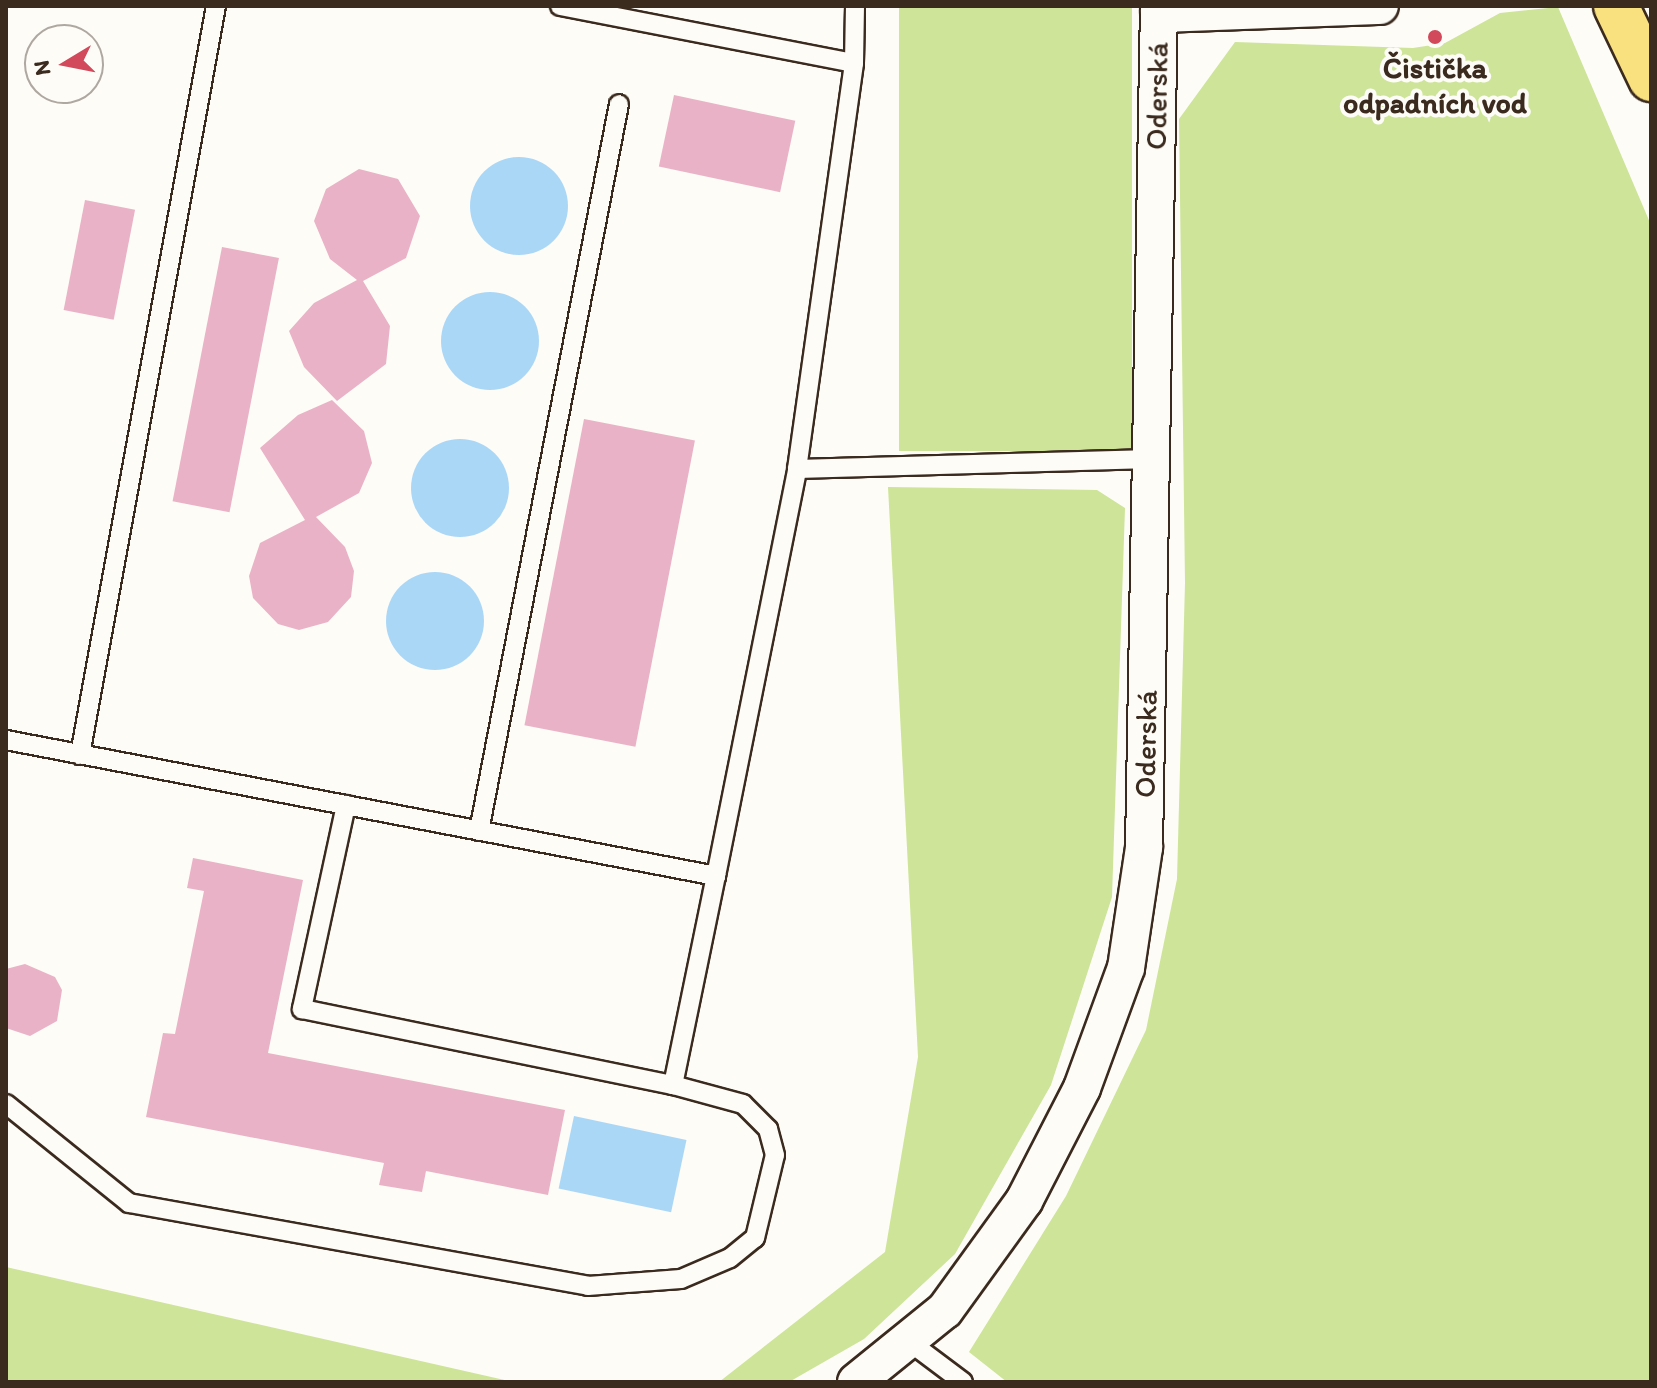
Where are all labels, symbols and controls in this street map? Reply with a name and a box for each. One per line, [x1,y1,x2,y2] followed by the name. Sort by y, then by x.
[24,24,104,104] north arrow
[1426,28,1444,46] marker: Čistička odpadních vod
[1138,42,1176,150] street label: Oderská
[1343,50,1527,120] place label: Čistička odpadních vod
[27,58,56,78] text: N
[1127,690,1165,798] street label: Oderská

